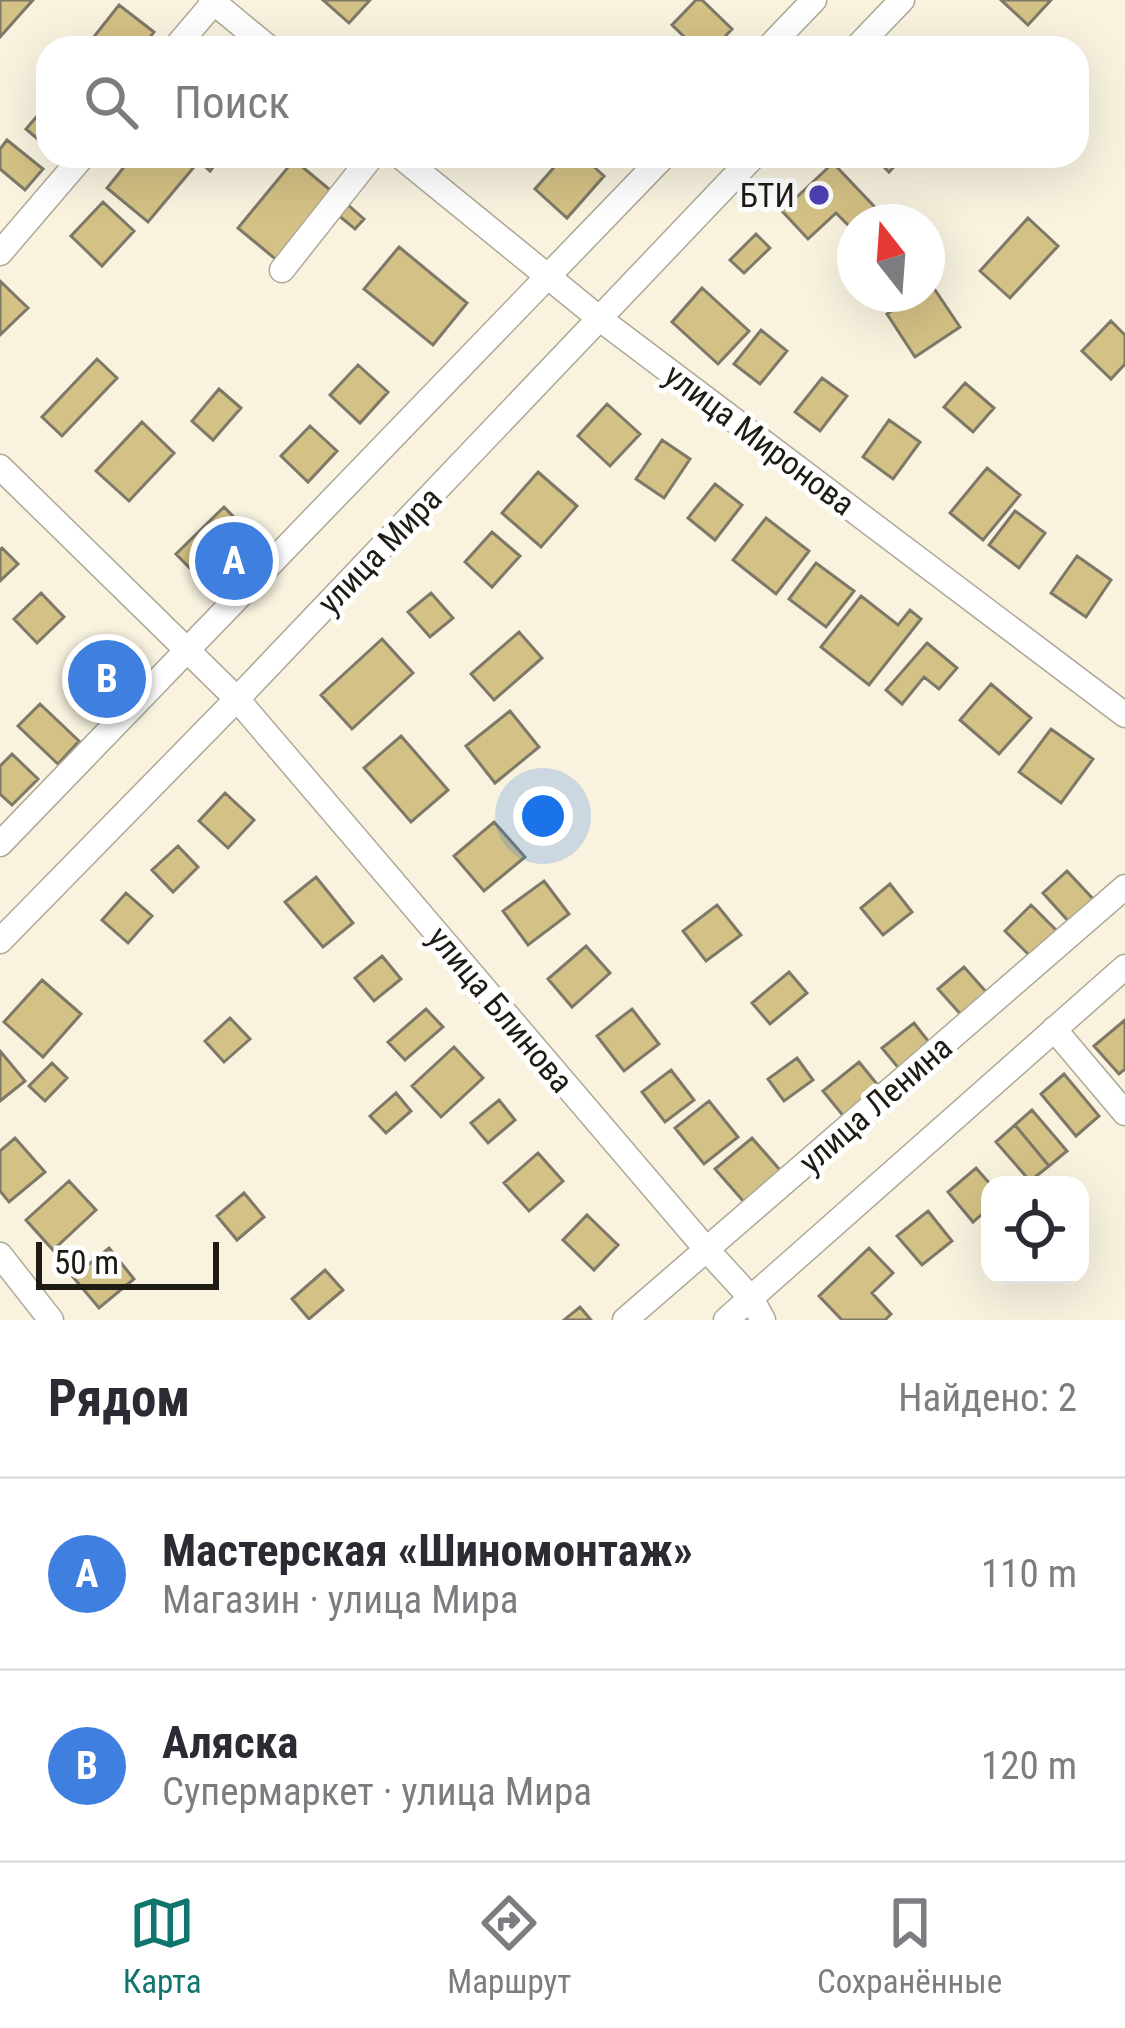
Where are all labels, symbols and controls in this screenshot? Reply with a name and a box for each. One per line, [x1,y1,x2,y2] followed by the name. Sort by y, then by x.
[36,36,1089,168] search box
[78,69,144,135] icon: search
[174,76,290,129] text: Поиск
[740,176,795,215] place label: БТИ
[806,182,832,208] marker: БТИ
[837,204,945,312] north arrow
[657,355,862,524] street label: улица Миронова
[309,479,449,622] street label: улица Мира
[195,516,273,606] pin: A
[68,634,146,724] pin: B
[513,786,573,846] your location
[420,918,581,1100] street label: улица Блинова
[791,1028,960,1181] street label: улица Ленина
[981,1176,1089,1284] map controls
[981,1176,1089,1284] button: locate
[36,1236,219,1289] scale bar
[54,1243,119,1282] text: 50 m
[48,1369,190,1428] text: Рядом
[898,1375,1077,1421] text: Найдено: 2
[162,1524,693,1577] text: Мастерская «Шиномонтаж»
[75,1551,99,1597] text: A
[981,1551,1077,1597] text: 110 m
[162,1577,518,1623] text: Магазин · улица Мира
[162,1716,299,1769] text: Аляска
[76,1743,98,1789] text: B
[981,1743,1077,1789] text: 120 m
[162,1769,592,1815] text: Супермаркет · улица Мира
[123,1890,202,2001] tab: Карта
[447,1890,571,2001] tab: Маршрут
[817,1890,1002,2001] tab: Сохранённые

